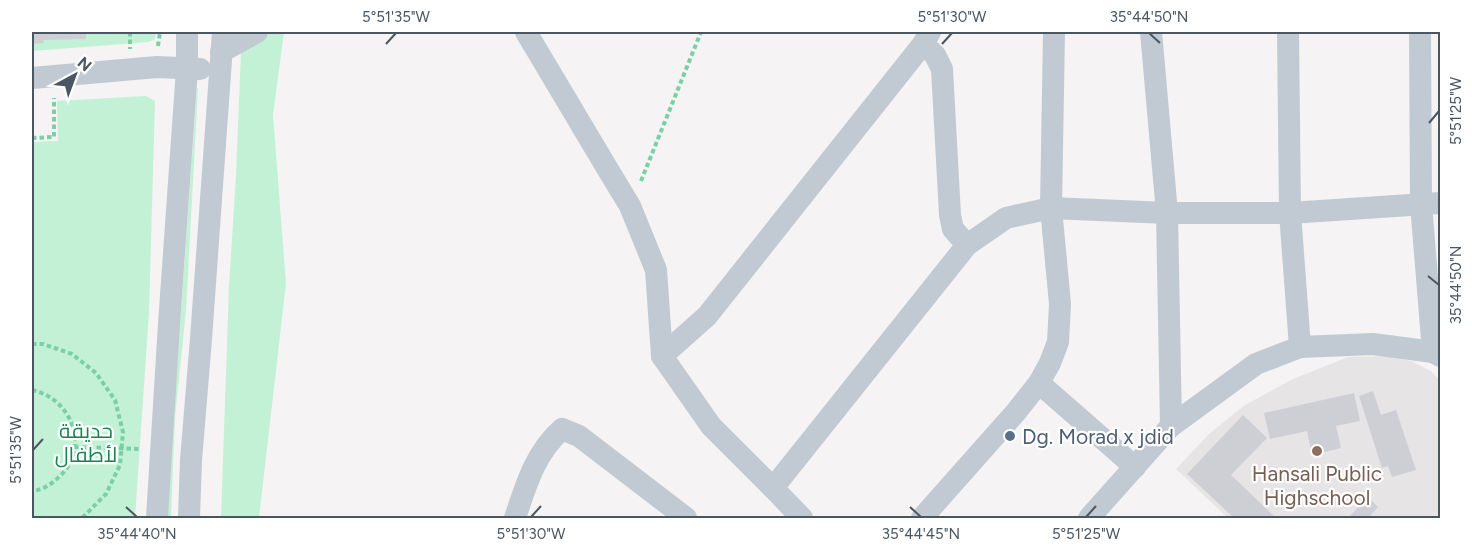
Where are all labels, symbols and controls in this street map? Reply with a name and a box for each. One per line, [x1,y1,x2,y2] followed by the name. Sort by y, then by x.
[362,8,431,26] text: 5°51'35"W
[918,8,987,26] text: 5°51'30"W
[1110,8,1188,26] text: 35°44'50"N
[45,45,105,105] north arrow
[74,53,95,75] text: N
[1447,76,1465,145] text: 5°51'25"W
[1447,246,1465,324] text: 35°44'50"N
[7,415,25,484] text: 5°51'35"W
[55,418,117,468] park label: حديقة لأطفال
[1022,424,1174,449] place label: Dg. Morad x jdid
[1003,429,1017,443] marker: Dg. Morad x jdid
[1310,444,1324,458] marker: Hansali Public Highschool
[1252,461,1382,510] place label: Hansali Public Highschool
[97,525,177,543] text: 35°44'40"N
[497,525,566,543] text: 5°51'30"W
[882,525,960,543] text: 35°44'45"N
[1052,525,1121,543] text: 5°51'25"W

